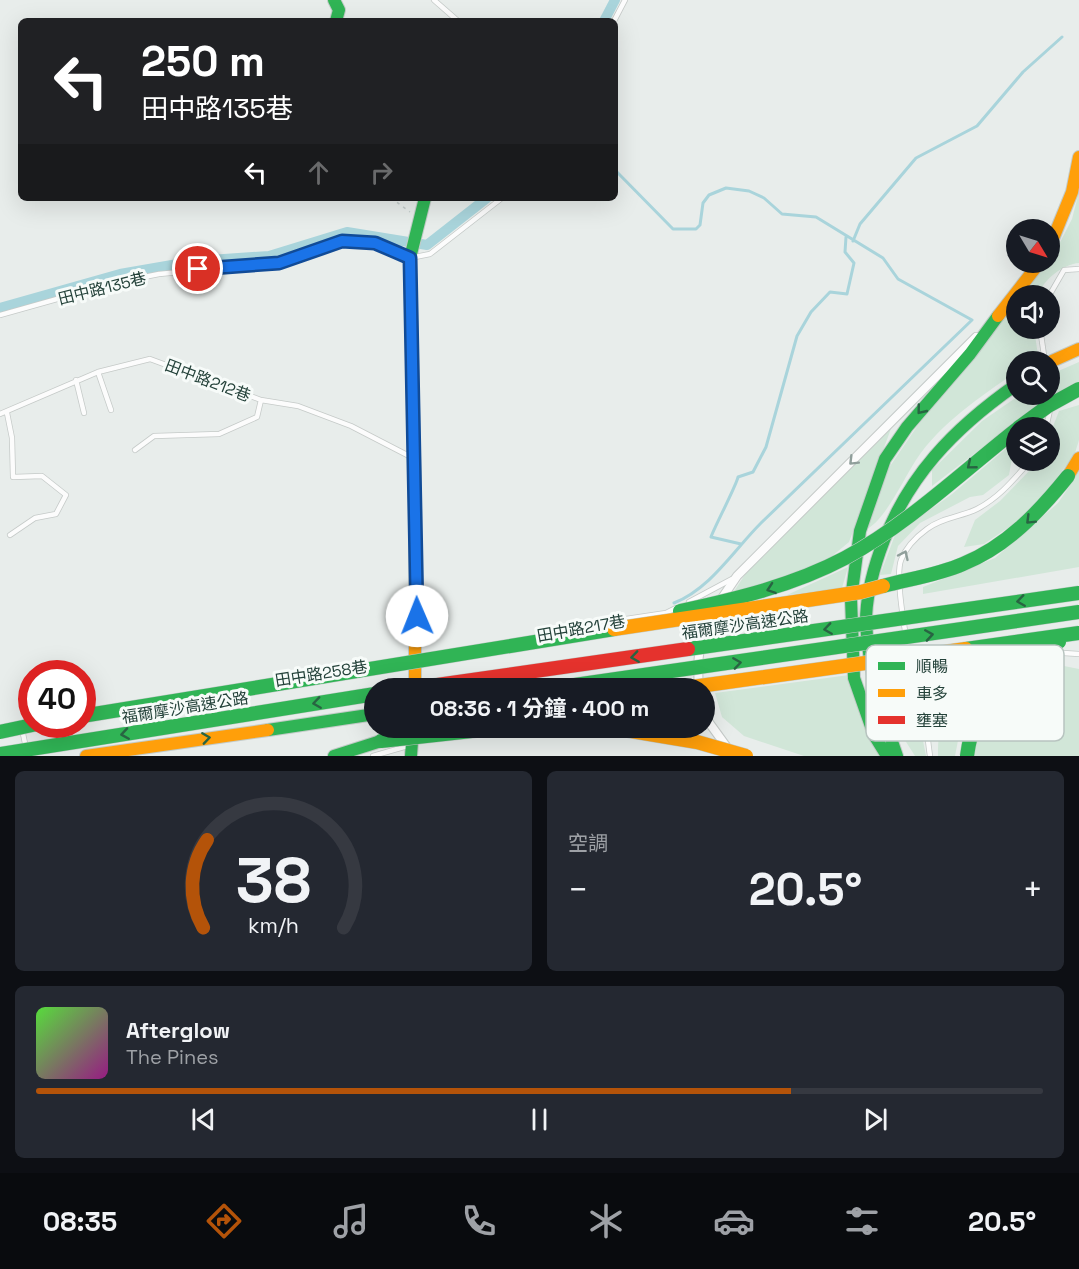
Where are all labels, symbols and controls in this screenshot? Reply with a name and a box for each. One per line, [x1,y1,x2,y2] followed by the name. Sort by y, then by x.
[141,35,265,88] text: 250 m
[42,42,120,120] icon: left
[141,91,293,126] text: 田中路135巷
[239,156,272,189] icon: left
[302,156,335,189] icon: ahead
[365,156,398,189] icon: right
[1006,219,1060,273] north arrow
[1006,219,1060,471] map controls
[172,243,223,294] pin
[181,252,214,285] icon: arrive
[56,267,148,310] street label: 田中路135巷
[1006,285,1060,339] button: sound
[1006,351,1060,405] button: search
[162,355,254,406] street label: 田中路212巷
[918,403,929,414] one-way arrow
[1006,417,1060,471] button: layers
[849,454,859,465] one-way arrow
[967,458,978,469] one-way arrow
[1027,513,1037,524] one-way arrow
[897,551,909,562] one-way arrow
[766,582,777,594] one-way arrow
[385,584,449,648] position arrow
[1016,595,1026,607] one-way arrow
[680,605,810,644] street label: 福爾摩沙高速公路
[535,610,627,647] street label: 田中路217巷
[824,623,833,635] one-way arrow
[925,629,934,641] one-way arrow
[866,645,1064,741] legend
[631,650,640,662] one-way arrow
[273,656,369,691] street label: 田中路258巷
[916,656,948,677] text: 順暢
[732,658,741,670] one-way arrow
[18,660,96,738] speed limit sign: 40
[916,683,948,704] text: 車多
[120,687,250,728] street label: 福爾摩沙高速公路
[430,694,649,722] text: 08:36 · 1 分鐘 · 400 m
[312,696,322,708] one-way arrow
[916,710,948,731] text: 壅塞
[120,727,129,739] one-way arrow
[201,732,211,744] one-way arrow
[568,830,608,856] text: 空調
[236,841,311,920] text: 38
[749,861,862,918] text: 20.5°
[568,869,588,911] text: −
[1023,869,1043,911] text: +
[248,912,299,939] text: km/h
[126,1016,230,1044] text: Afterglow
[126,1044,219,1070] text: The Pines
[187,1103,220,1136] icon: previous
[523,1103,556,1136] icon: pause
[859,1103,892,1136] icon: next
[203,1200,245,1242] icon: directions
[330,1200,372,1242] icon: music
[458,1200,500,1242] icon: phone
[585,1200,627,1242] icon: climate
[713,1200,755,1242] icon: car
[841,1200,883,1242] icon: filters
[43,1204,117,1239] text: 08:35
[968,1204,1036,1239] text: 20.5°

